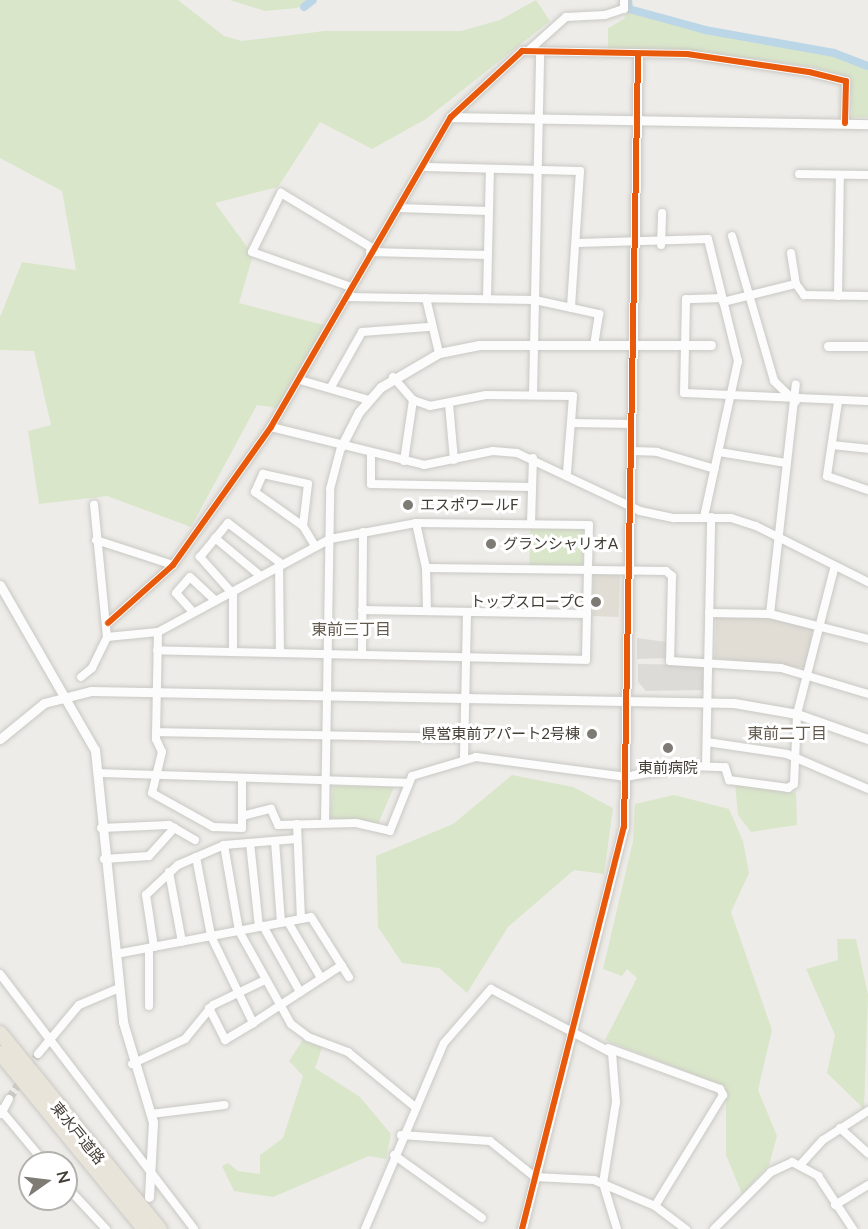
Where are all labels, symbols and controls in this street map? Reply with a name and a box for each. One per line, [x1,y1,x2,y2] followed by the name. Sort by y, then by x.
[420,496,518,514] place label: エスポワールF
[401,498,415,512] marker: エスポワールF
[503,535,618,553] place label: グランシャリオA
[484,537,498,551] marker: グランシャリオA
[469,593,584,611] place label: トップスロープC
[589,595,603,609] marker: トップスロープC
[311,619,391,639] district label: 東前三丁目
[747,723,827,743] district label: 東前二丁目
[421,725,580,743] place label: 県営東前アパート2号棟
[585,727,599,741] marker: 県営東前アパート2号棟
[659,739,677,757] marker: 東前病院
[638,759,698,777] place label: 東前病院
[47,1098,109,1168] street label: 東水戸道路
[18,1151,78,1211] north arrow
[53,1169,75,1185] text: N

